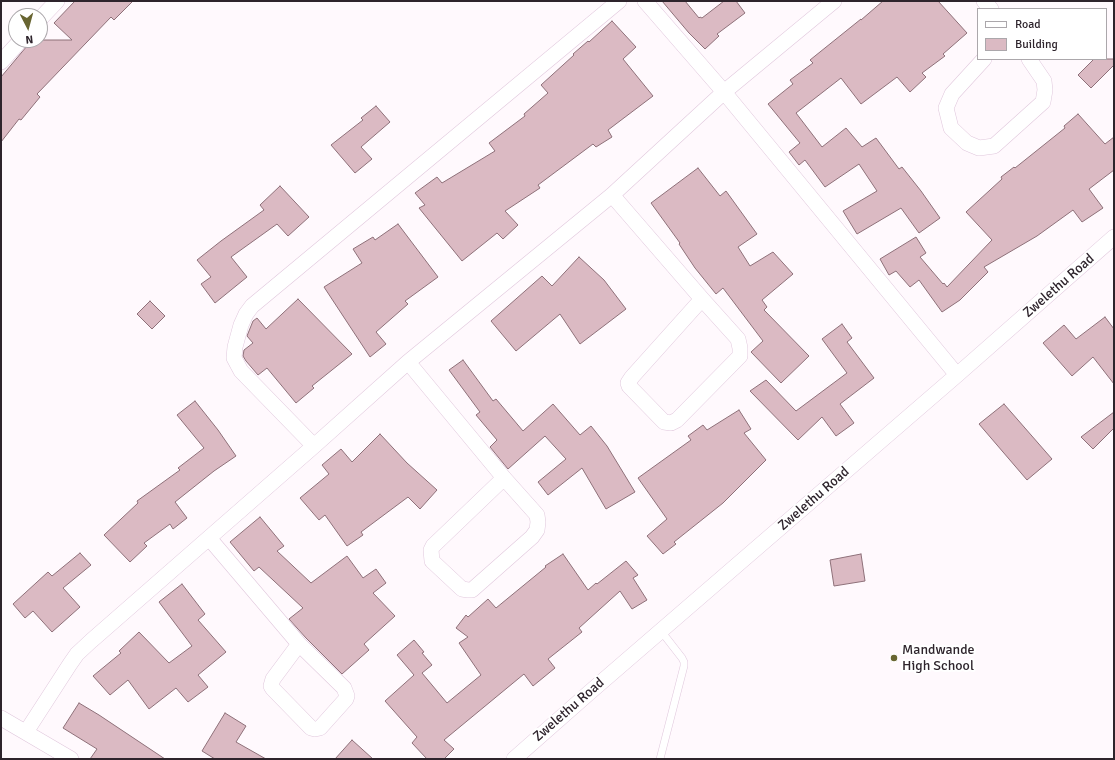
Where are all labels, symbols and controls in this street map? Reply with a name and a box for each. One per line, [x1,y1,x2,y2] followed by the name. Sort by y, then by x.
[8,8,48,48] north arrow
[977,8,1107,60] legend
[1015,17,1041,32] text: Road
[25,33,34,46] text: N
[1015,37,1058,52] text: Building
[1020,251,1098,321] street label: Zwelethu Road
[775,464,853,534] street label: Zwelethu Road
[902,642,975,674] place label: Mandwande High School
[889,653,899,663] marker: Mandwande High School
[530,675,608,745] street label: Zwelethu Road

